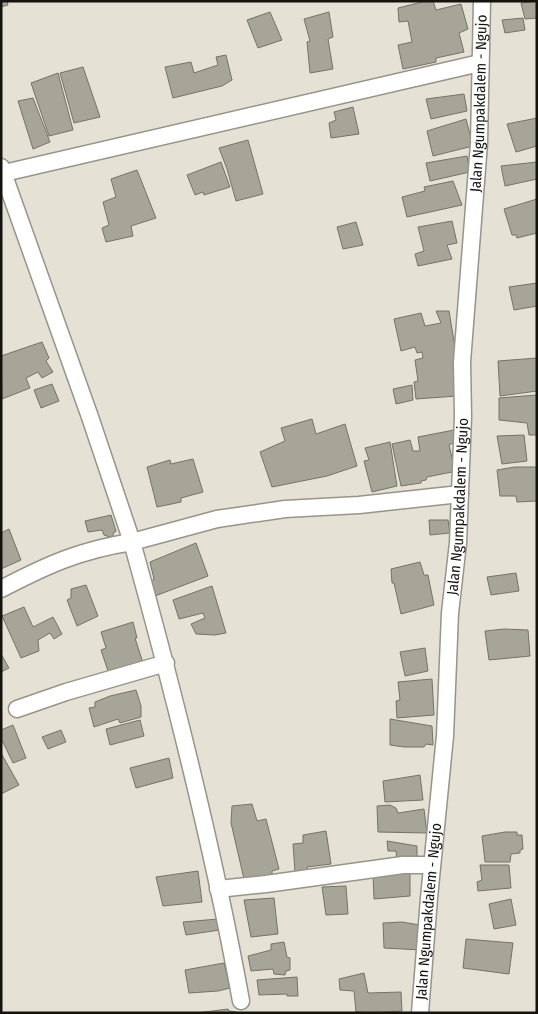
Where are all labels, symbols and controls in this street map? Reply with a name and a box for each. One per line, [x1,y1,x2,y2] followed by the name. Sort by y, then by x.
[466,14,491,193] street label: Jalan Ngumpakdalem - Ngujo
[443,417,472,596] street label: Jalan Ngumpakdalem - Ngujo
[412,822,445,1001] street label: Jalan Ngumpakdalem - Ngujo

